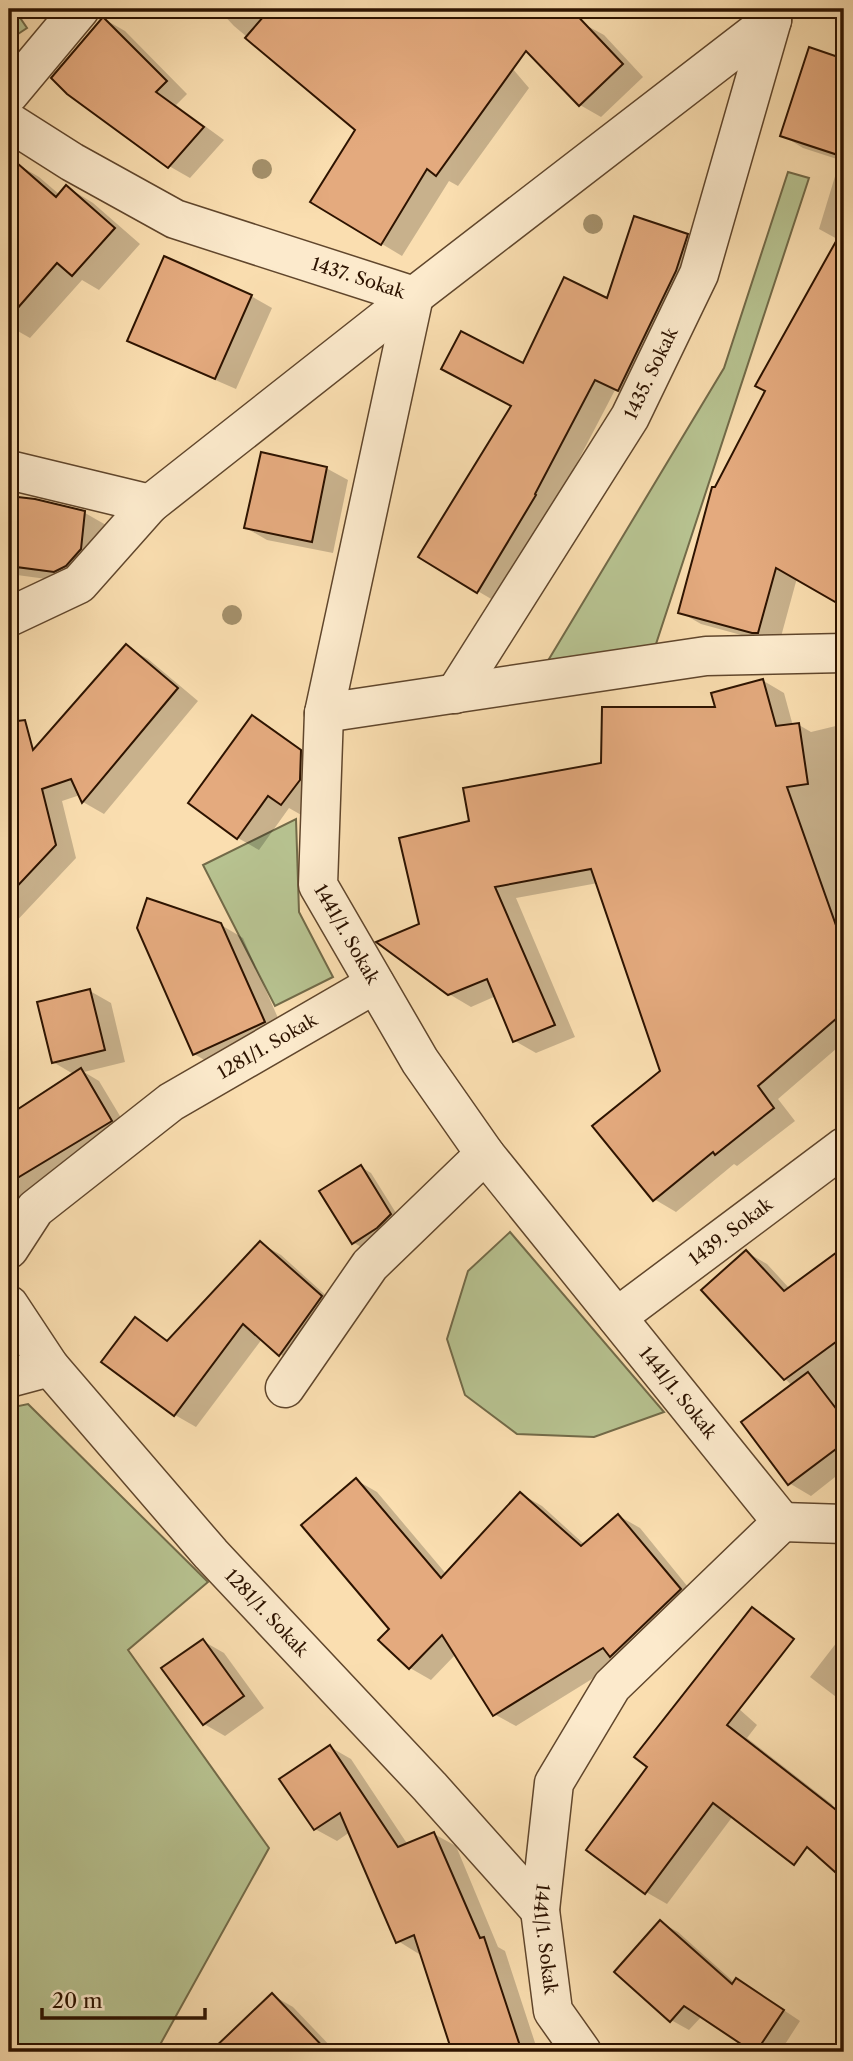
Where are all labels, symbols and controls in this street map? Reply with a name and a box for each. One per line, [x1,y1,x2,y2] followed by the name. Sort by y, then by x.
[309,253,409,304] street label: 1437. Sokak
[620,323,683,423] street label: 1435. Sokak
[309,881,385,989] street label: 1441/1. Sokak
[213,1008,322,1084] street label: 1281/1. Sokak
[684,1192,778,1270] street label: 1439. Sokak
[634,1343,722,1444] street label: 1441/1. Sokak
[220,1565,314,1662] street label: 1281/1. Sokak
[529,1882,562,1997] street label: 1441/1. Sokak
[42,1977,205,2021] scale bar
[52,1988,103,2013] text: 20 m

